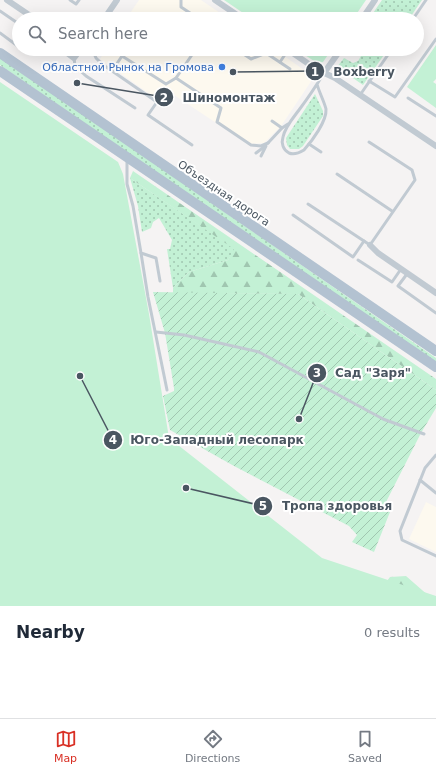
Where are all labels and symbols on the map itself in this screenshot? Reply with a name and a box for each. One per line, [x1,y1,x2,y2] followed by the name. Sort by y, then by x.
[305,59,403,83] callout: Boxberry
[42,61,214,74] place label: Областной Рынок на Громова
[217,62,227,72] marker: Областной Рынок на Громова
[311,65,319,79] text: 1
[333,65,395,79] text: Boxberry
[154,85,283,109] callout: Шиномонтаж
[160,91,168,105] text: 2
[182,91,276,105] text: Шиномонтаж
[175,158,272,229] street label: Объездная дорога
[307,361,419,385] callout: Сад "Заря"
[313,366,321,380] text: 3
[335,366,411,380] text: Сад "Заря"
[103,428,312,452] callout: Юго-Западный лесопарк
[109,433,117,447] text: 4
[130,433,304,447] text: Юго-Западный лесопарк
[253,494,400,518] callout: Тропа здоровья
[259,499,267,513] text: 5
[282,499,392,513] text: Тропа здоровья

